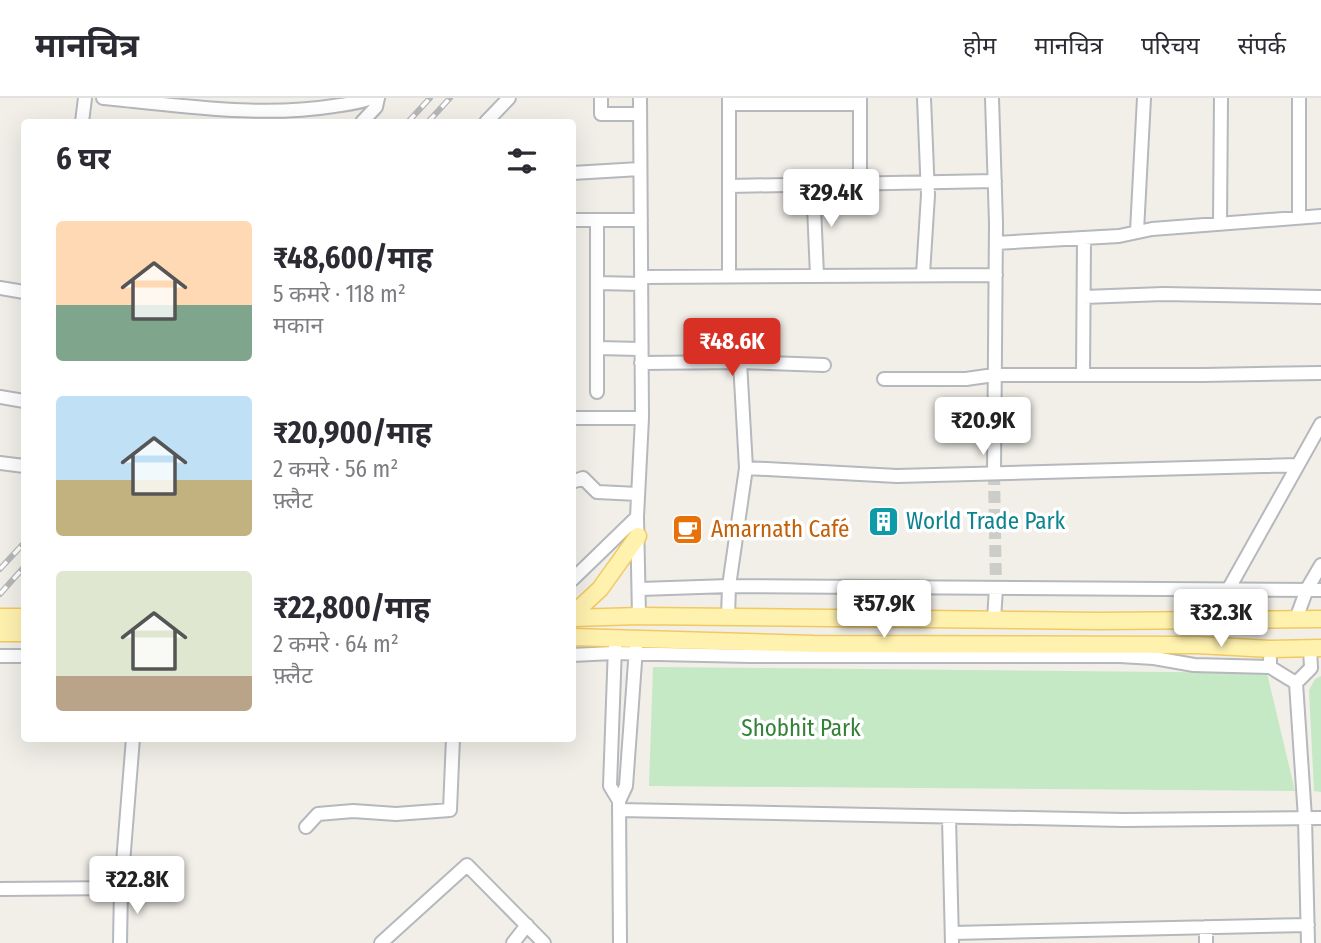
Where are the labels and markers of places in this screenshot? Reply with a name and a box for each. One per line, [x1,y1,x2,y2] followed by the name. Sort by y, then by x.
[774,170,888,229] pin: ₹29.4K
[675,318,789,378] pin: ₹48.6K
[926,398,1040,457] pin: ₹20.9K
[866,504,900,538] building icon: World Trade Park
[906,507,1066,535] place label: World Trade Park
[671,512,705,546] cafe icon: Amarnath Café
[711,515,849,543] place label: Amarnath Café
[827,580,941,640] pin: ₹57.9K
[1164,589,1278,649] pin: ₹32.3K
[80,856,194,916] pin: ₹22.8K

